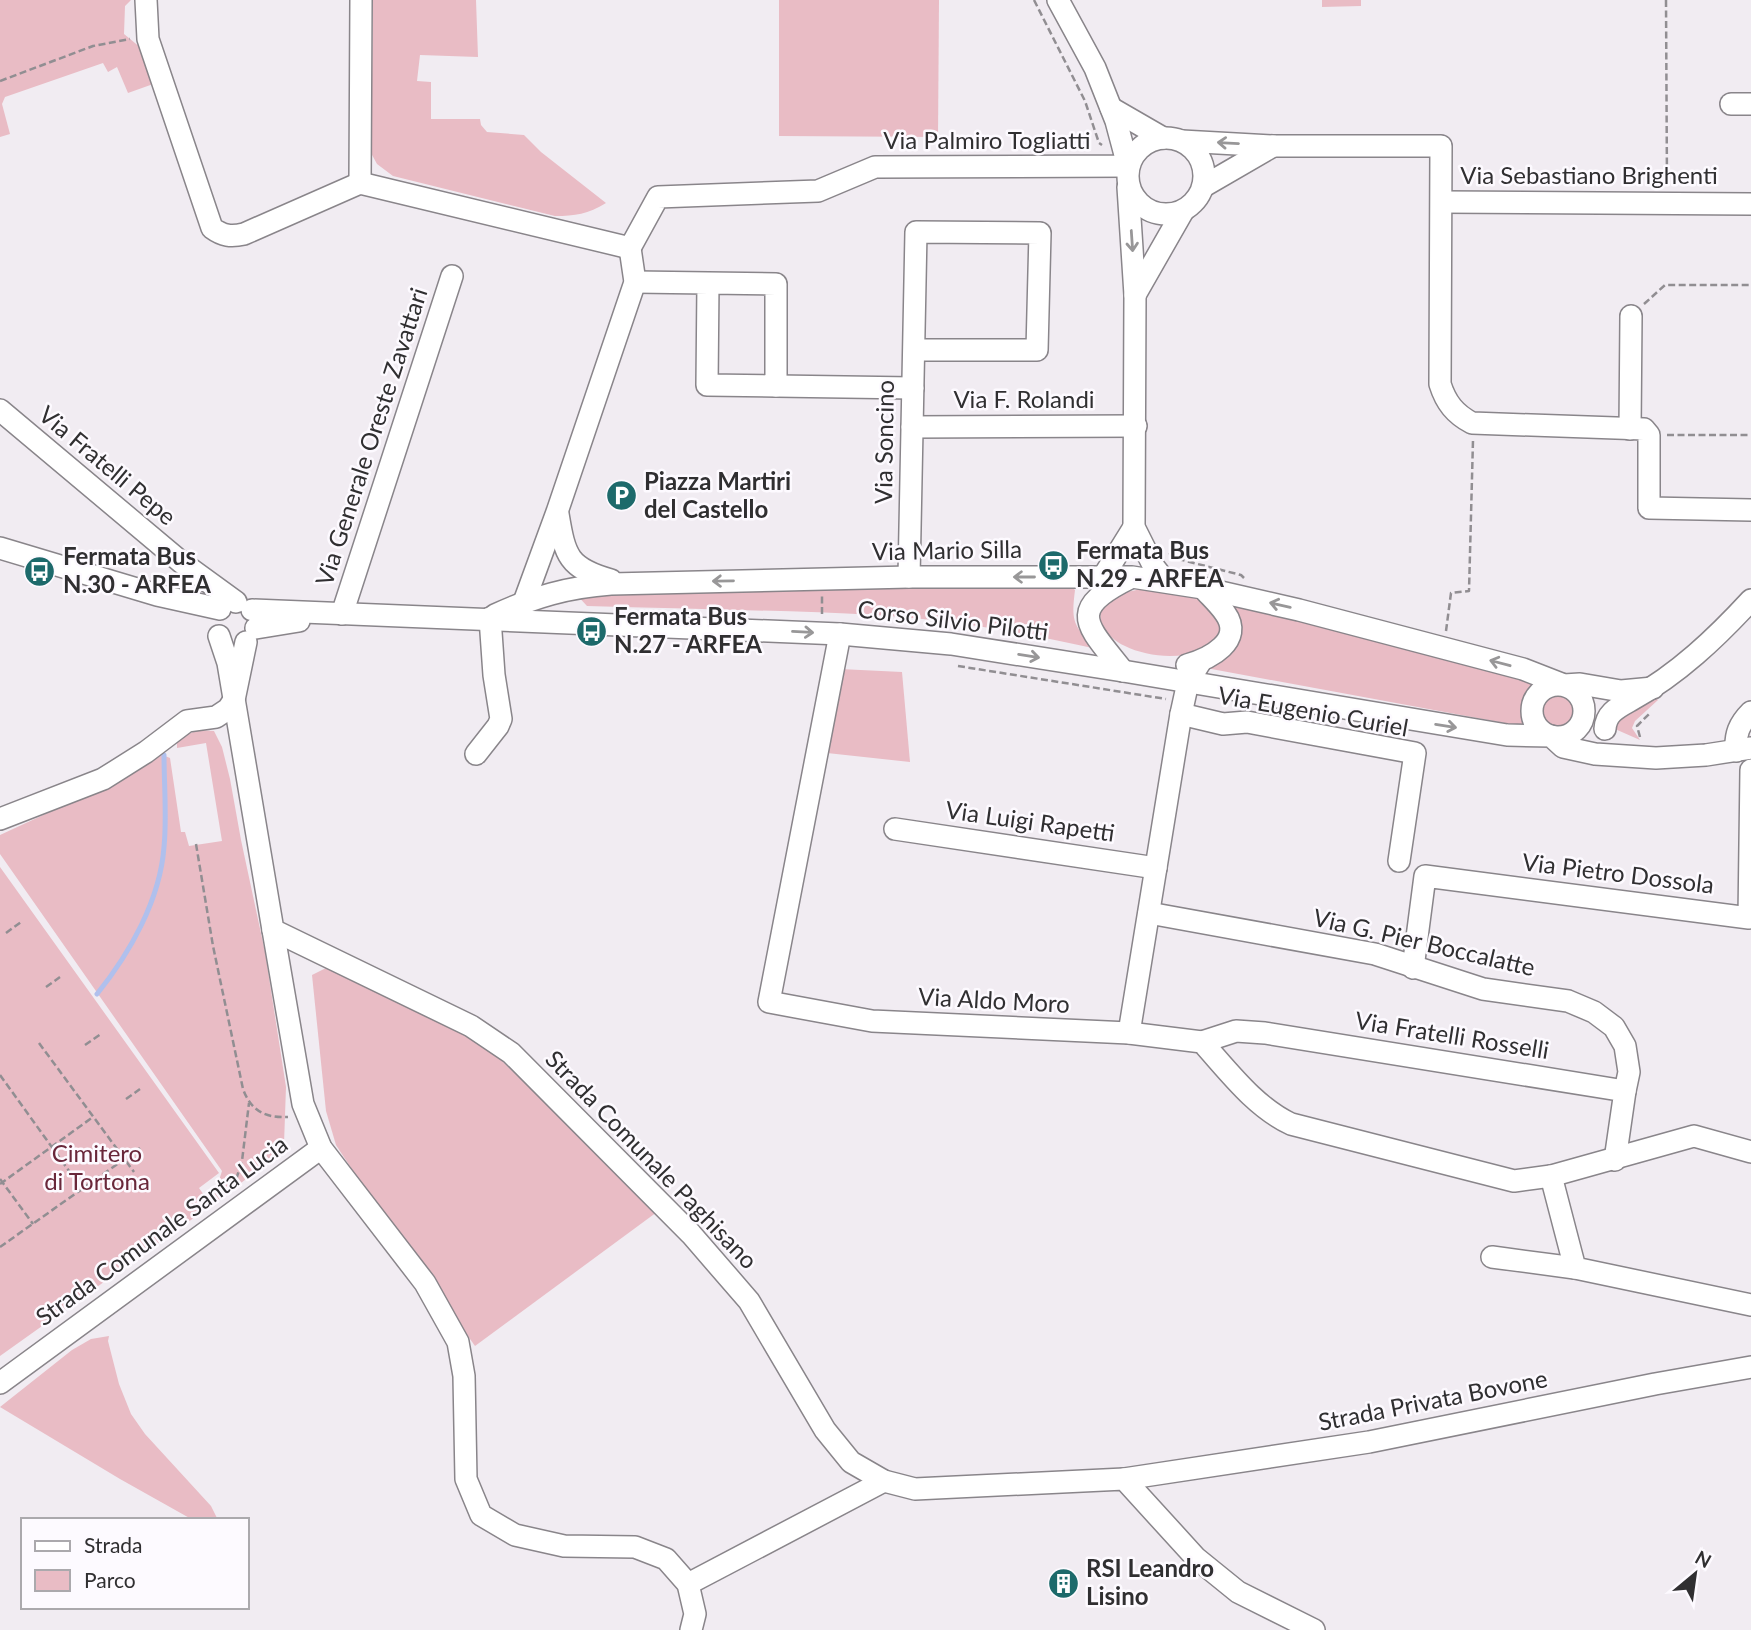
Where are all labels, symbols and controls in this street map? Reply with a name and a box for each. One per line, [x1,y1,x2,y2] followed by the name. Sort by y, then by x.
[883,125,1091,154] street label: Via Palmiro Togliatti
[1216,137,1239,150] one-way arrow
[1460,160,1718,189] street label: Via Sebastiano Brighenti
[1126,229,1139,252] one-way arrow
[309,284,433,589] street label: Via Generale Oreste Zavattari
[868,380,899,504] street label: Via Soncino
[953,384,1095,413] street label: Via F. Rolandi
[34,399,182,531] street label: Via Fratelli Pepe
[644,466,791,523] place label: Piazza Martiri del Castello
[604,479,638,513] parking icon: Piazza Martiri del Castello
[872,534,1022,565] street label: Via Mario Silla
[1076,535,1224,592] place label: Fermata Bus N.29 - ARFEA
[63,541,211,598] place label: Fermata Bus N.30 - ARFEA
[1036,548,1070,582] bus stop icon: Fermata Bus N.29 - ARFEA
[23,554,57,588] bus stop icon: Fermata Bus N.30 - ARFEA
[1012,570,1035,583] one-way arrow
[711,574,734,588] one-way arrow
[856,593,1050,646] street label: Corso Silvio Pilotti
[1269,598,1292,611] one-way arrow
[614,601,762,658] place label: Fermata Bus N.27 - ARFEA
[574,614,608,648] bus stop icon: Fermata Bus N.27 - ARFEA
[791,626,814,639] one-way arrow
[1017,650,1040,663] one-way arrow
[1489,656,1512,669] one-way arrow
[1216,680,1411,742] street label: Via Eugenio Curiel
[1435,720,1457,733] one-way arrow
[944,794,1117,847] street label: Via Luigi Rapetti
[1521,846,1716,899] street label: Via Pietro Dossola
[1311,902,1538,981] street label: Via G. Pier Boccalatte
[918,981,1071,1018] street label: Via Aldo Moro
[1353,1005,1551,1064] street label: Via Fratelli Rosselli
[540,1044,764,1274] street label: Strada Comunale Paghisano
[30,1129,293,1331] street label: Strada Comunale Santa Lucia
[44,1138,150,1195] park label: Cimitero di Tortona
[1316,1363,1550,1436] street label: Strada Privata Bovone
[21,1518,248,1609] legend
[84,1532,143,1557] text: Strada
[1660,1539,1730,1609] north arrow
[1692,1545,1715,1572] text: N
[1086,1553,1214,1610] place label: RSI Leandro Lisino
[1046,1566,1080,1600] building icon: RSI Leandro Lisino
[84,1567,136,1592] text: Parco

